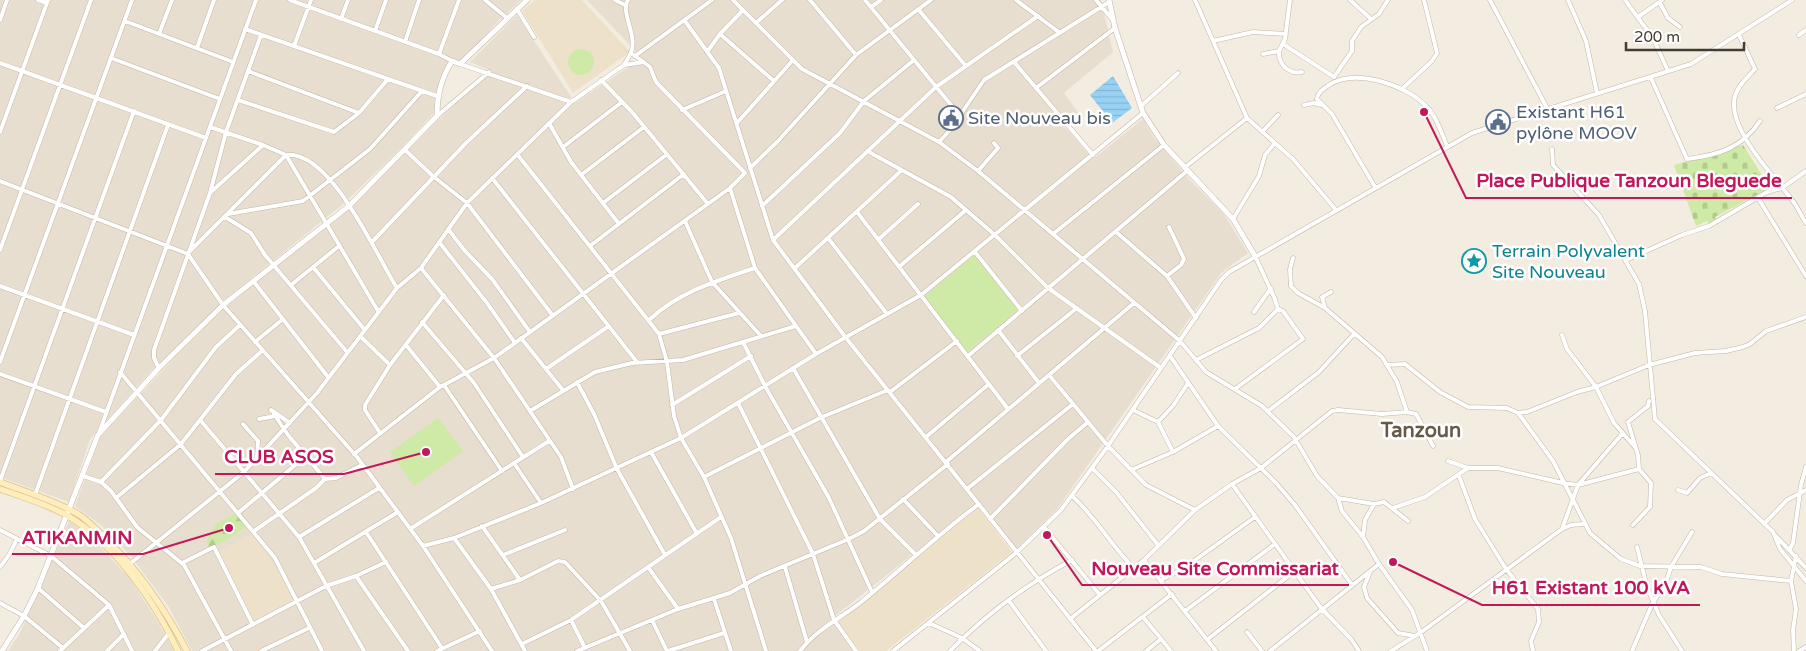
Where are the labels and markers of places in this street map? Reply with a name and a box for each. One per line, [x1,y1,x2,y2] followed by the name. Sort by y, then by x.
[1516,101,1638,144] place label: Existant H61 pylône MOOV
[938,105,964,131] public building icon: Site Nouveau bis
[968,107,1111,129] place label: Site Nouveau bis
[1485,109,1511,135] public building icon: Existant H61 pylône MOOV
[1466,164,1792,198] callout: Place Publique Tanzoun Bleguede
[1492,240,1645,283] place label: Terrain Polyvalent Site Nouveau
[1461,248,1487,274] place icon: Terrain Polyvalent Site Nouveau
[215,440,344,474] callout: CLUB ASOS
[12,520,143,554] callout: ATIKANMIN
[1082,551,1349,585] callout: Nouveau Site Commissariat
[1482,571,1700,605] callout: H61 Existant 100 kVA

